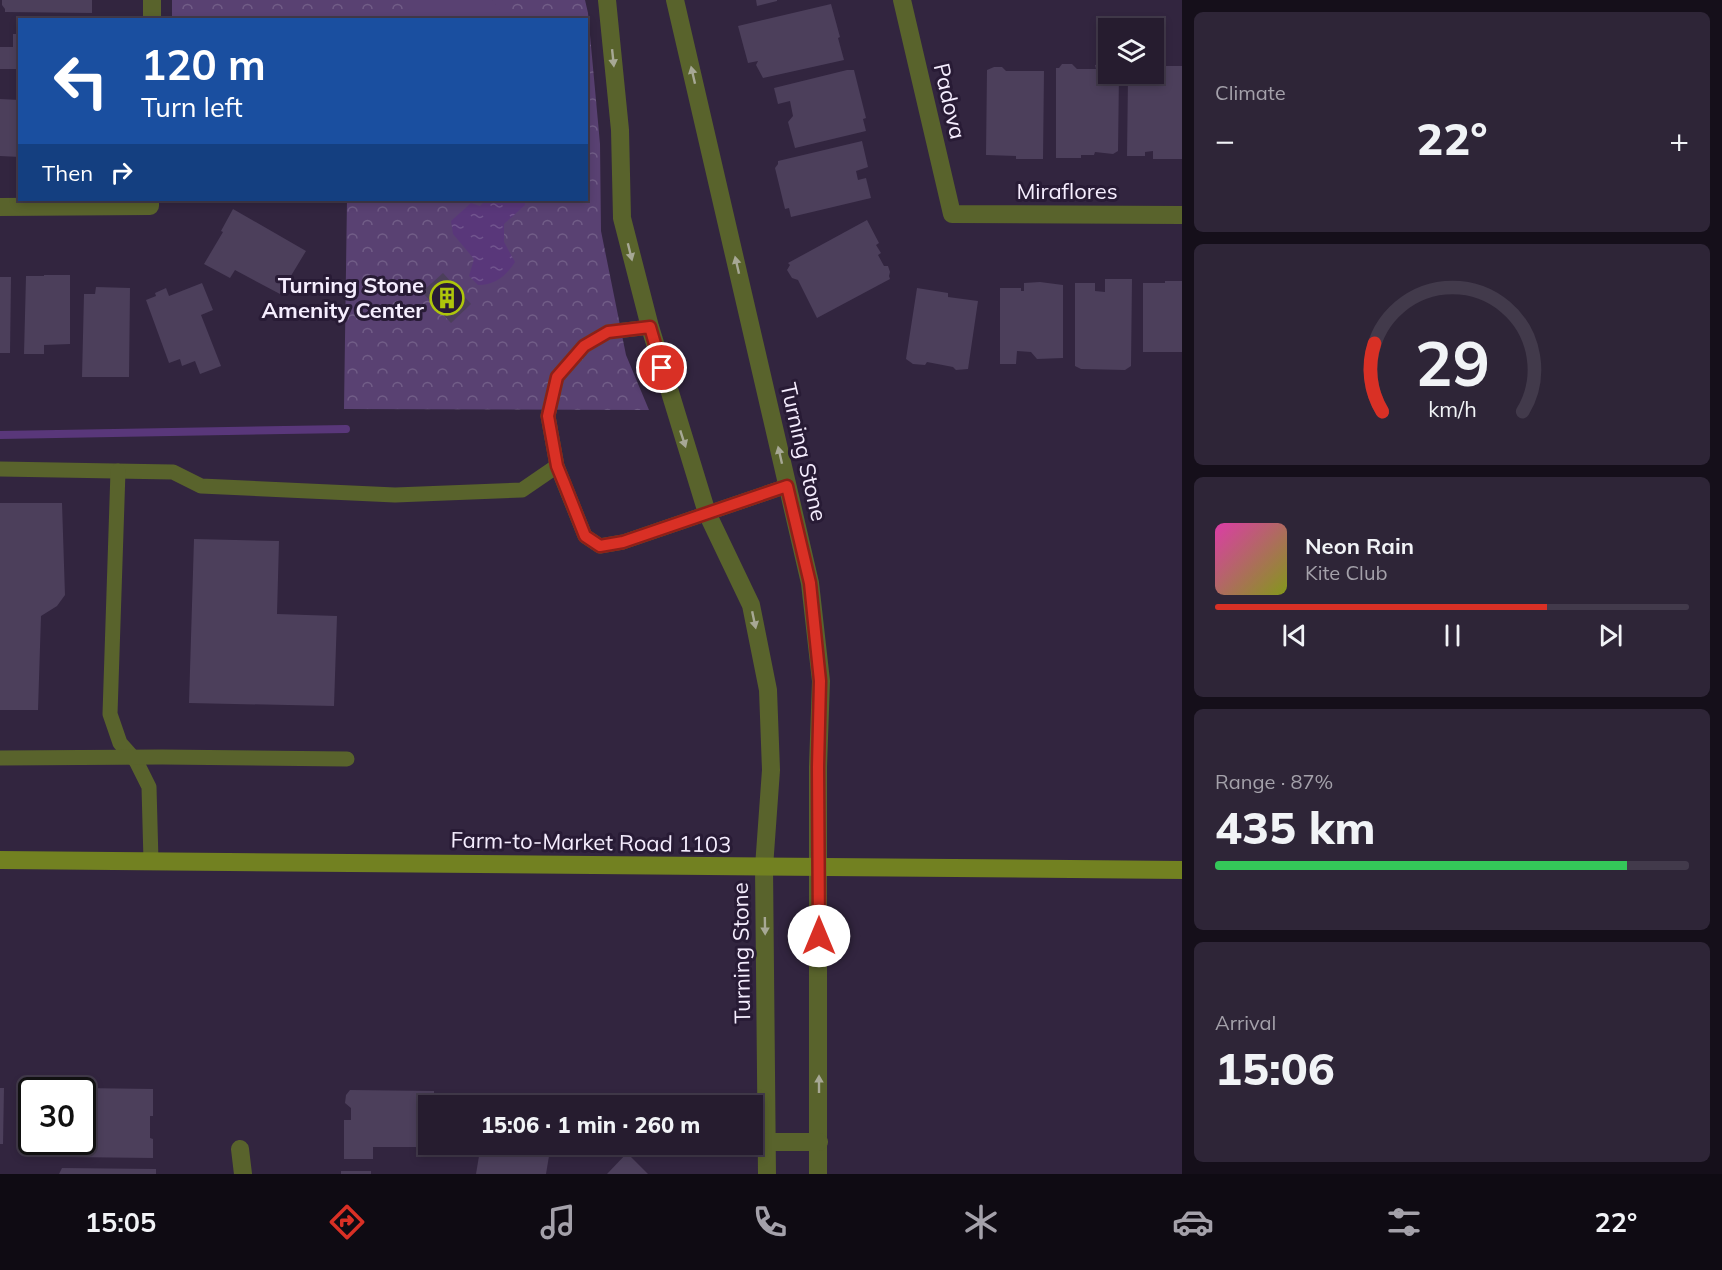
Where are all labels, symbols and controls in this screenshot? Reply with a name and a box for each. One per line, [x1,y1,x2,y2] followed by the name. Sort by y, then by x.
[1098,18,1164,84] map controls
[1098,18,1164,84] button: layers
[141,38,266,91] text: 120 m
[42,42,120,120] icon: left
[608,49,618,68] one-way arrow
[928,60,972,142] street label: Padova
[687,66,697,85] one-way arrow
[1215,80,1286,105] text: Climate
[141,90,243,124] text: Turn left
[1416,110,1488,166] text: 22°
[1215,119,1235,160] text: −
[1669,119,1689,160] text: +
[105,156,138,189] icon: right
[42,159,93,187] text: Then
[1016,177,1118,205] street label: Miraflores
[626,243,636,261] one-way arrow
[731,256,741,275] one-way arrow
[262,271,424,324] place label: Turning Stone Amenity Center
[429,280,465,316] building icon: Turning Stone Amenity Center
[1415,323,1489,402] text: 29
[636,342,687,393] pin
[645,351,678,384] icon: arrive
[774,380,834,524] street label: Turning Stone
[1428,395,1476,422] text: km/h
[679,430,688,448] one-way arrow
[775,446,785,465] one-way arrow
[1305,532,1414,560] text: Neon Rain
[1305,560,1387,585] text: Kite Club
[750,611,759,630] one-way arrow
[1278,619,1311,652] icon: previous
[1436,619,1469,652] icon: pause
[1594,619,1627,652] icon: next
[1215,769,1333,794] text: Range · 87%
[1215,799,1376,855] text: 435 km
[450,826,732,858] street label: Farm-to-Market Road 1103
[726,882,756,1024] street label: Turning Stone
[787,904,851,968] position arrow
[760,916,770,935] one-way arrow
[1215,1010,1276,1035] text: Arrival
[1215,1040,1335,1096] text: 15:06
[814,1074,824,1093] one-way arrow
[18,1077,96,1155] speed limit sign: 30
[481,1111,700,1139] text: 15:06 · 1 min · 260 m
[326,1201,368,1243] icon: directions
[537,1201,579,1243] icon: music
[749,1201,791,1243] icon: phone
[960,1201,1002,1243] icon: climate
[1172,1201,1214,1243] icon: car
[1383,1201,1425,1243] icon: filters
[85,1205,156,1239] text: 15:05
[1595,1205,1637,1239] text: 22°

